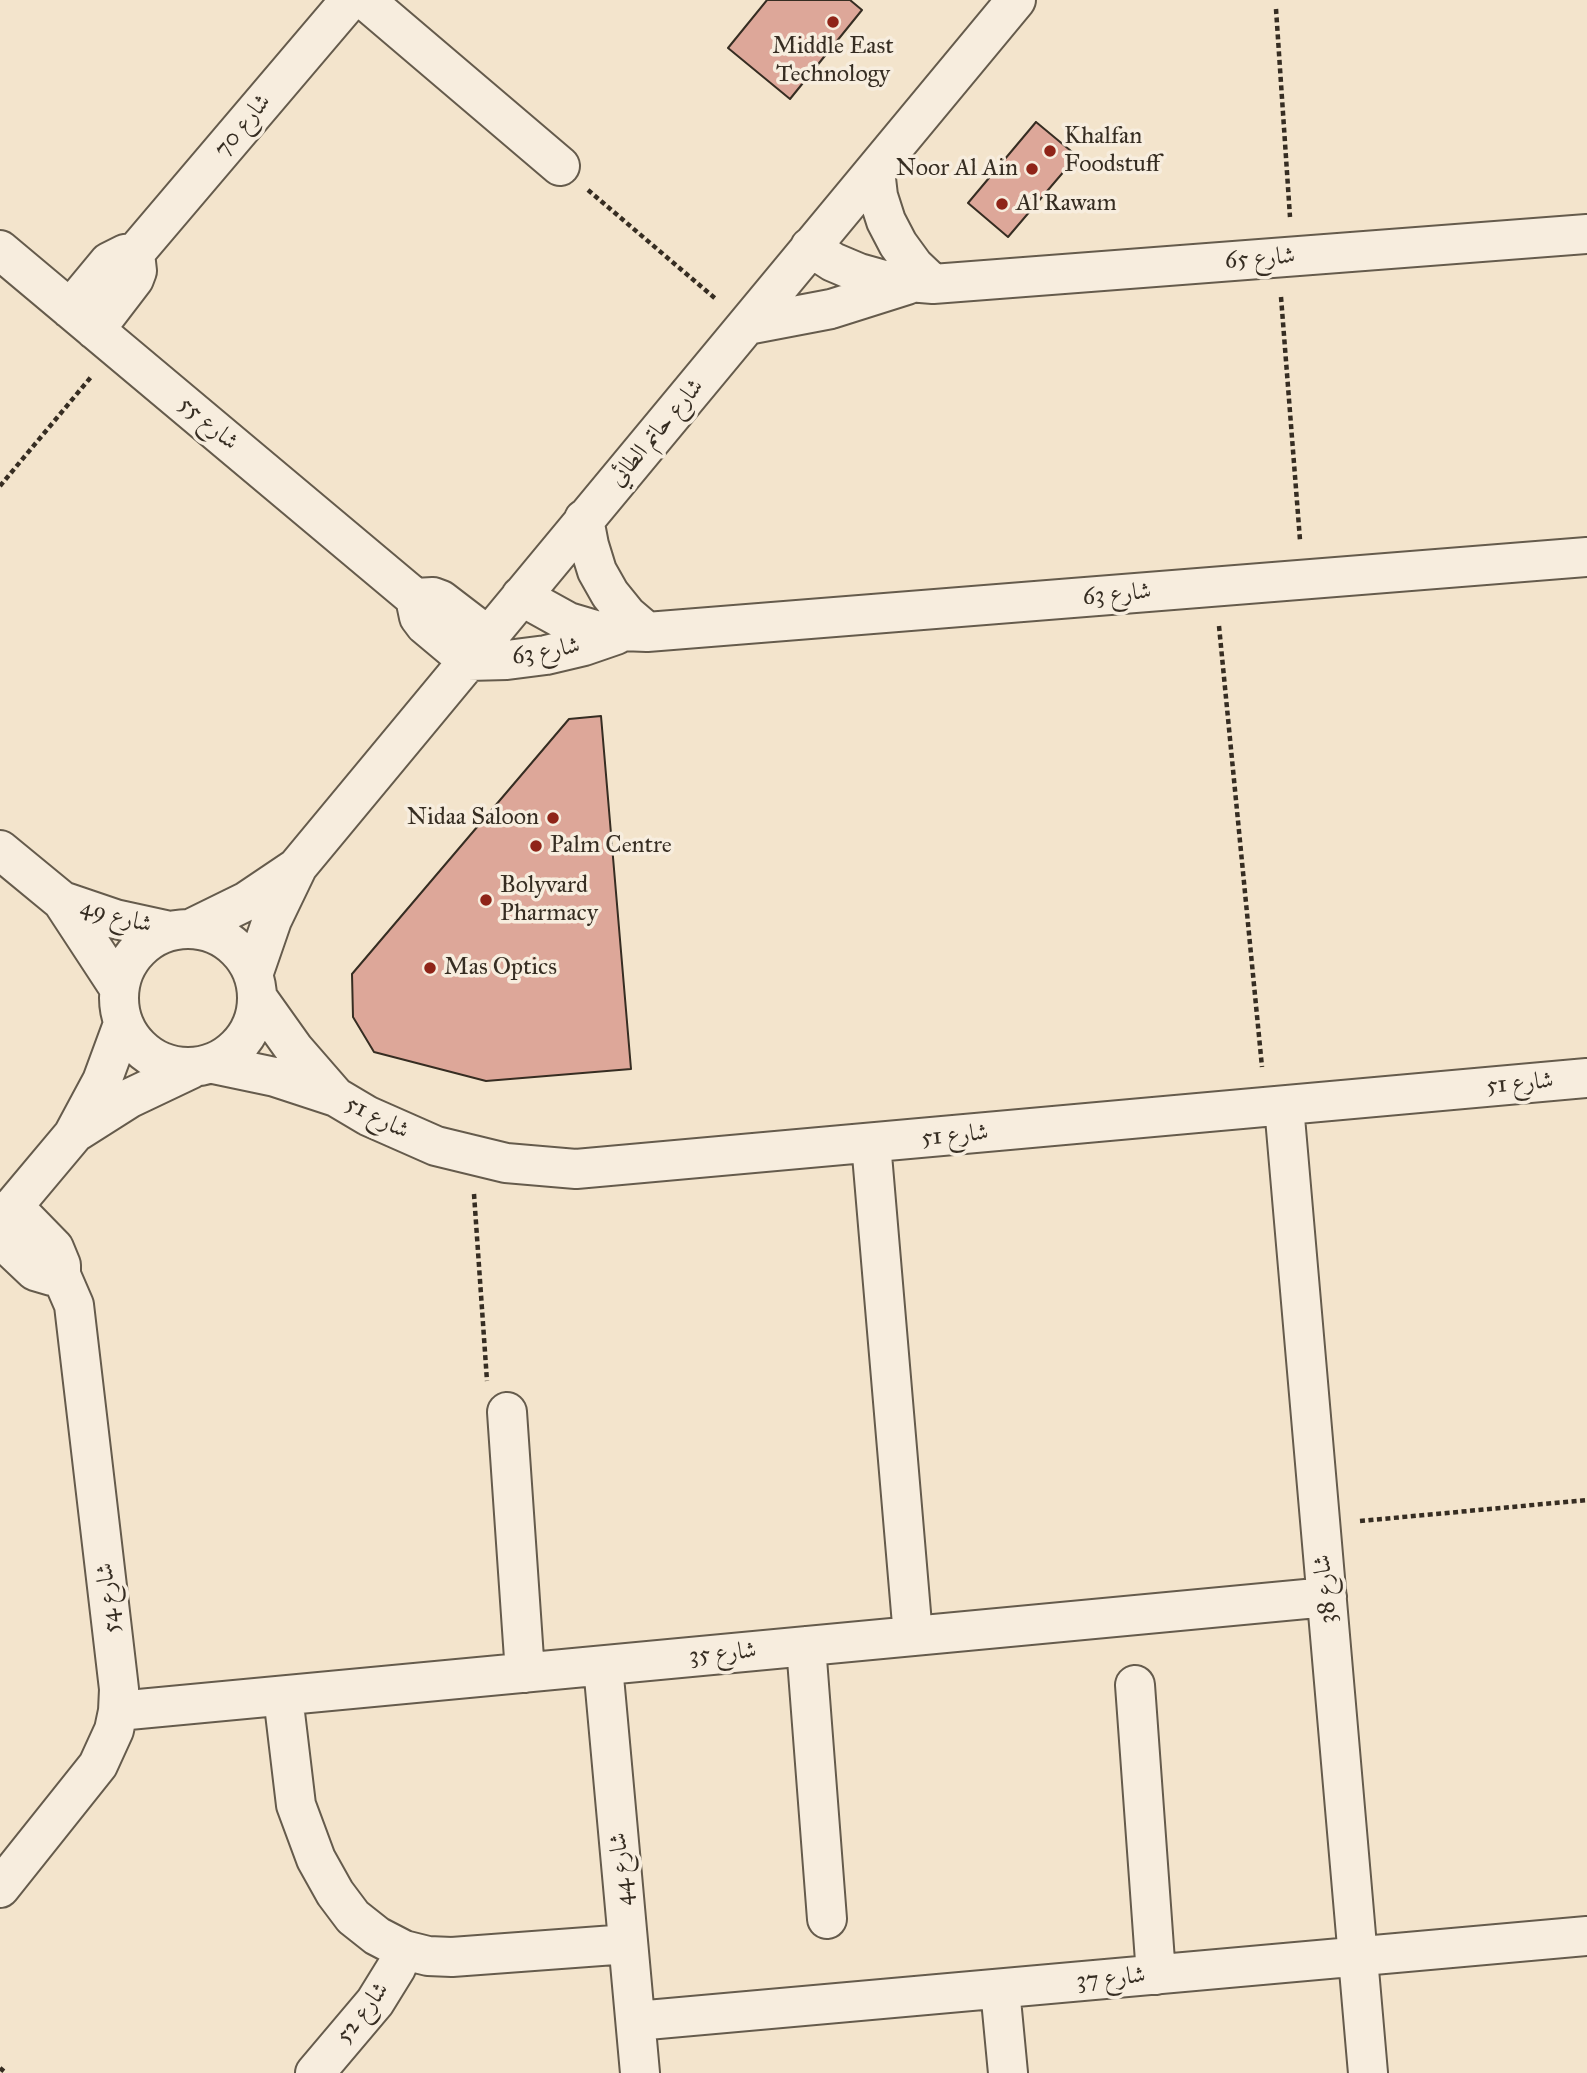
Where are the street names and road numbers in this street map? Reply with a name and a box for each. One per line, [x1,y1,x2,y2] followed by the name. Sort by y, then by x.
[208,89,278,163] street label: شارع 70
[1224,242,1296,276] street label: شارع 65
[604,373,710,493] street label: شارع حاتم الطائي
[172,391,244,457] street label: شارع 55
[1082,578,1152,612] street label: شارع 63
[510,632,582,672] street label: شارع 63
[77,894,155,940] street label: شارع 49
[1485,1067,1555,1101] street label: شارع 51
[340,1090,414,1146] street label: شارع 51
[920,1119,990,1153] street label: شارع 51
[1309,1553,1343,1625] street label: شارع 38
[91,1561,127,1635] street label: شارع 54
[688,1637,758,1671] street label: شارع 35
[604,1831,640,1907] street label: شارع 44
[1075,1962,1147,1996] street label: شارع 37
[330,1977,396,2049] street label: شارع 52

